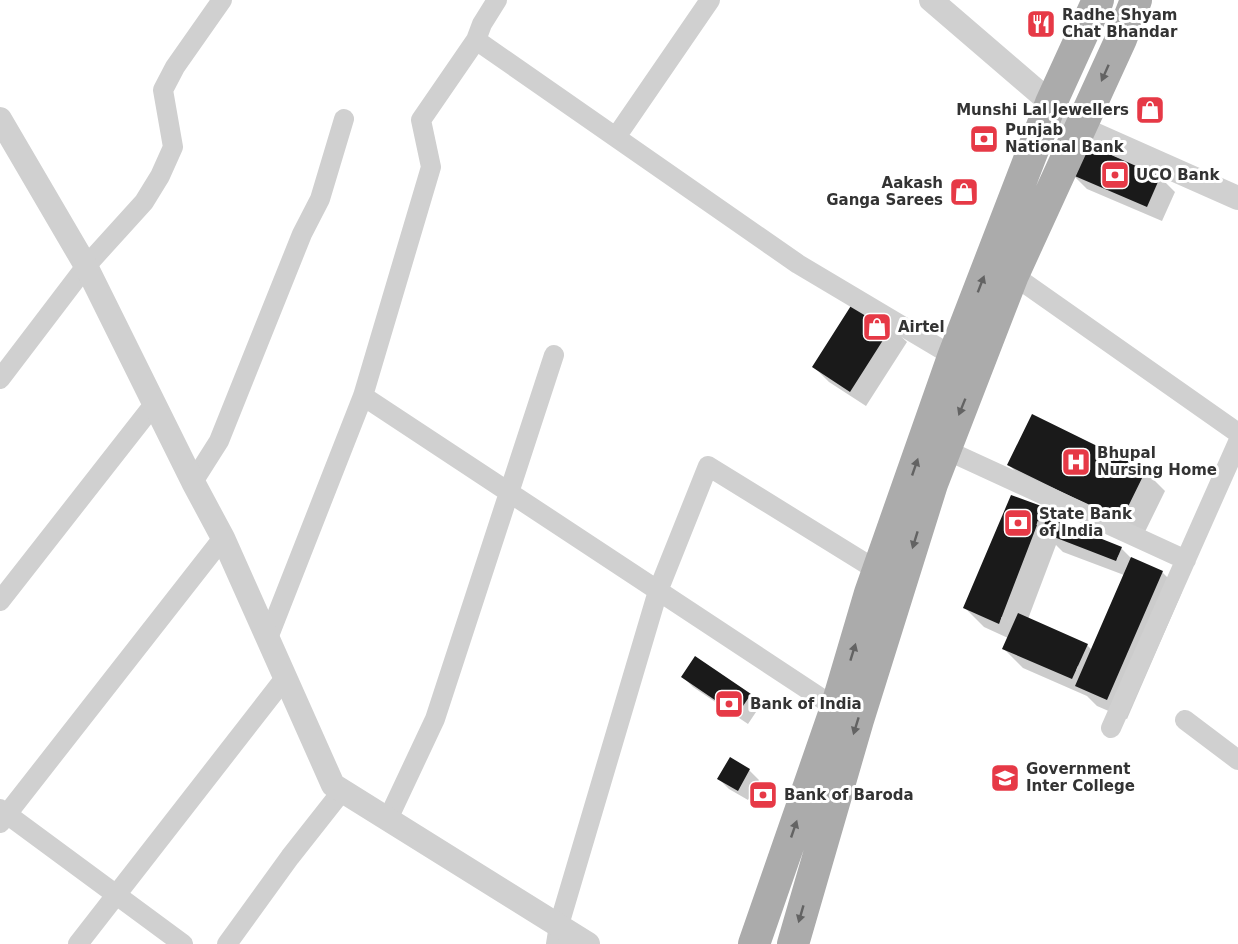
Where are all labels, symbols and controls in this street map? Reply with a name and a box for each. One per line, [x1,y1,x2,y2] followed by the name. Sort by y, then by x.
[1062,6,1178,41] place label: Radhe Shyam Chat Bhandar
[1025,8,1057,40] restaurant icon: Radhe Shyam Chat Bhandar
[1100,65,1110,83] one-way arrow
[1134,94,1166,126] shop icon: Munshi Lal Jewellers
[956,101,1129,119] place label: Munshi Lal Jewellers
[1005,121,1125,156] place label: Punjab National Bank
[968,123,1000,155] bank icon: Punjab National Bank
[1099,159,1131,191] bank icon: UCO Bank
[1136,166,1220,184] place label: UCO Bank
[826,174,943,209] place label: Aakash Ganga Sarees
[948,176,980,208] shop icon: Aakash Ganga Sarees
[977,275,986,293] one-way arrow
[861,311,893,343] shop icon: Airtel
[898,318,945,336] place label: Airtel
[957,398,967,416] one-way arrow
[1097,444,1217,479] place label: Bhupal Nursing Home
[1060,446,1092,478] hospital icon: Bhupal Nursing Home
[910,458,920,476] one-way arrow
[1039,505,1133,540] place label: State Bank of India
[1002,507,1034,539] bank icon: State Bank of India
[910,531,919,549] one-way arrow
[849,643,858,661] one-way arrow
[713,688,745,720] bank icon: Bank of India
[750,695,862,713] place label: Bank of India
[851,718,860,736] one-way arrow
[1026,760,1135,795] place label: Government Inter College
[989,762,1021,794] school or university icon: Government Inter College
[747,779,779,811] bank icon: Bank of Baroda
[784,786,914,804] place label: Bank of Baroda
[789,820,799,838] one-way arrow
[796,905,805,923] one-way arrow

